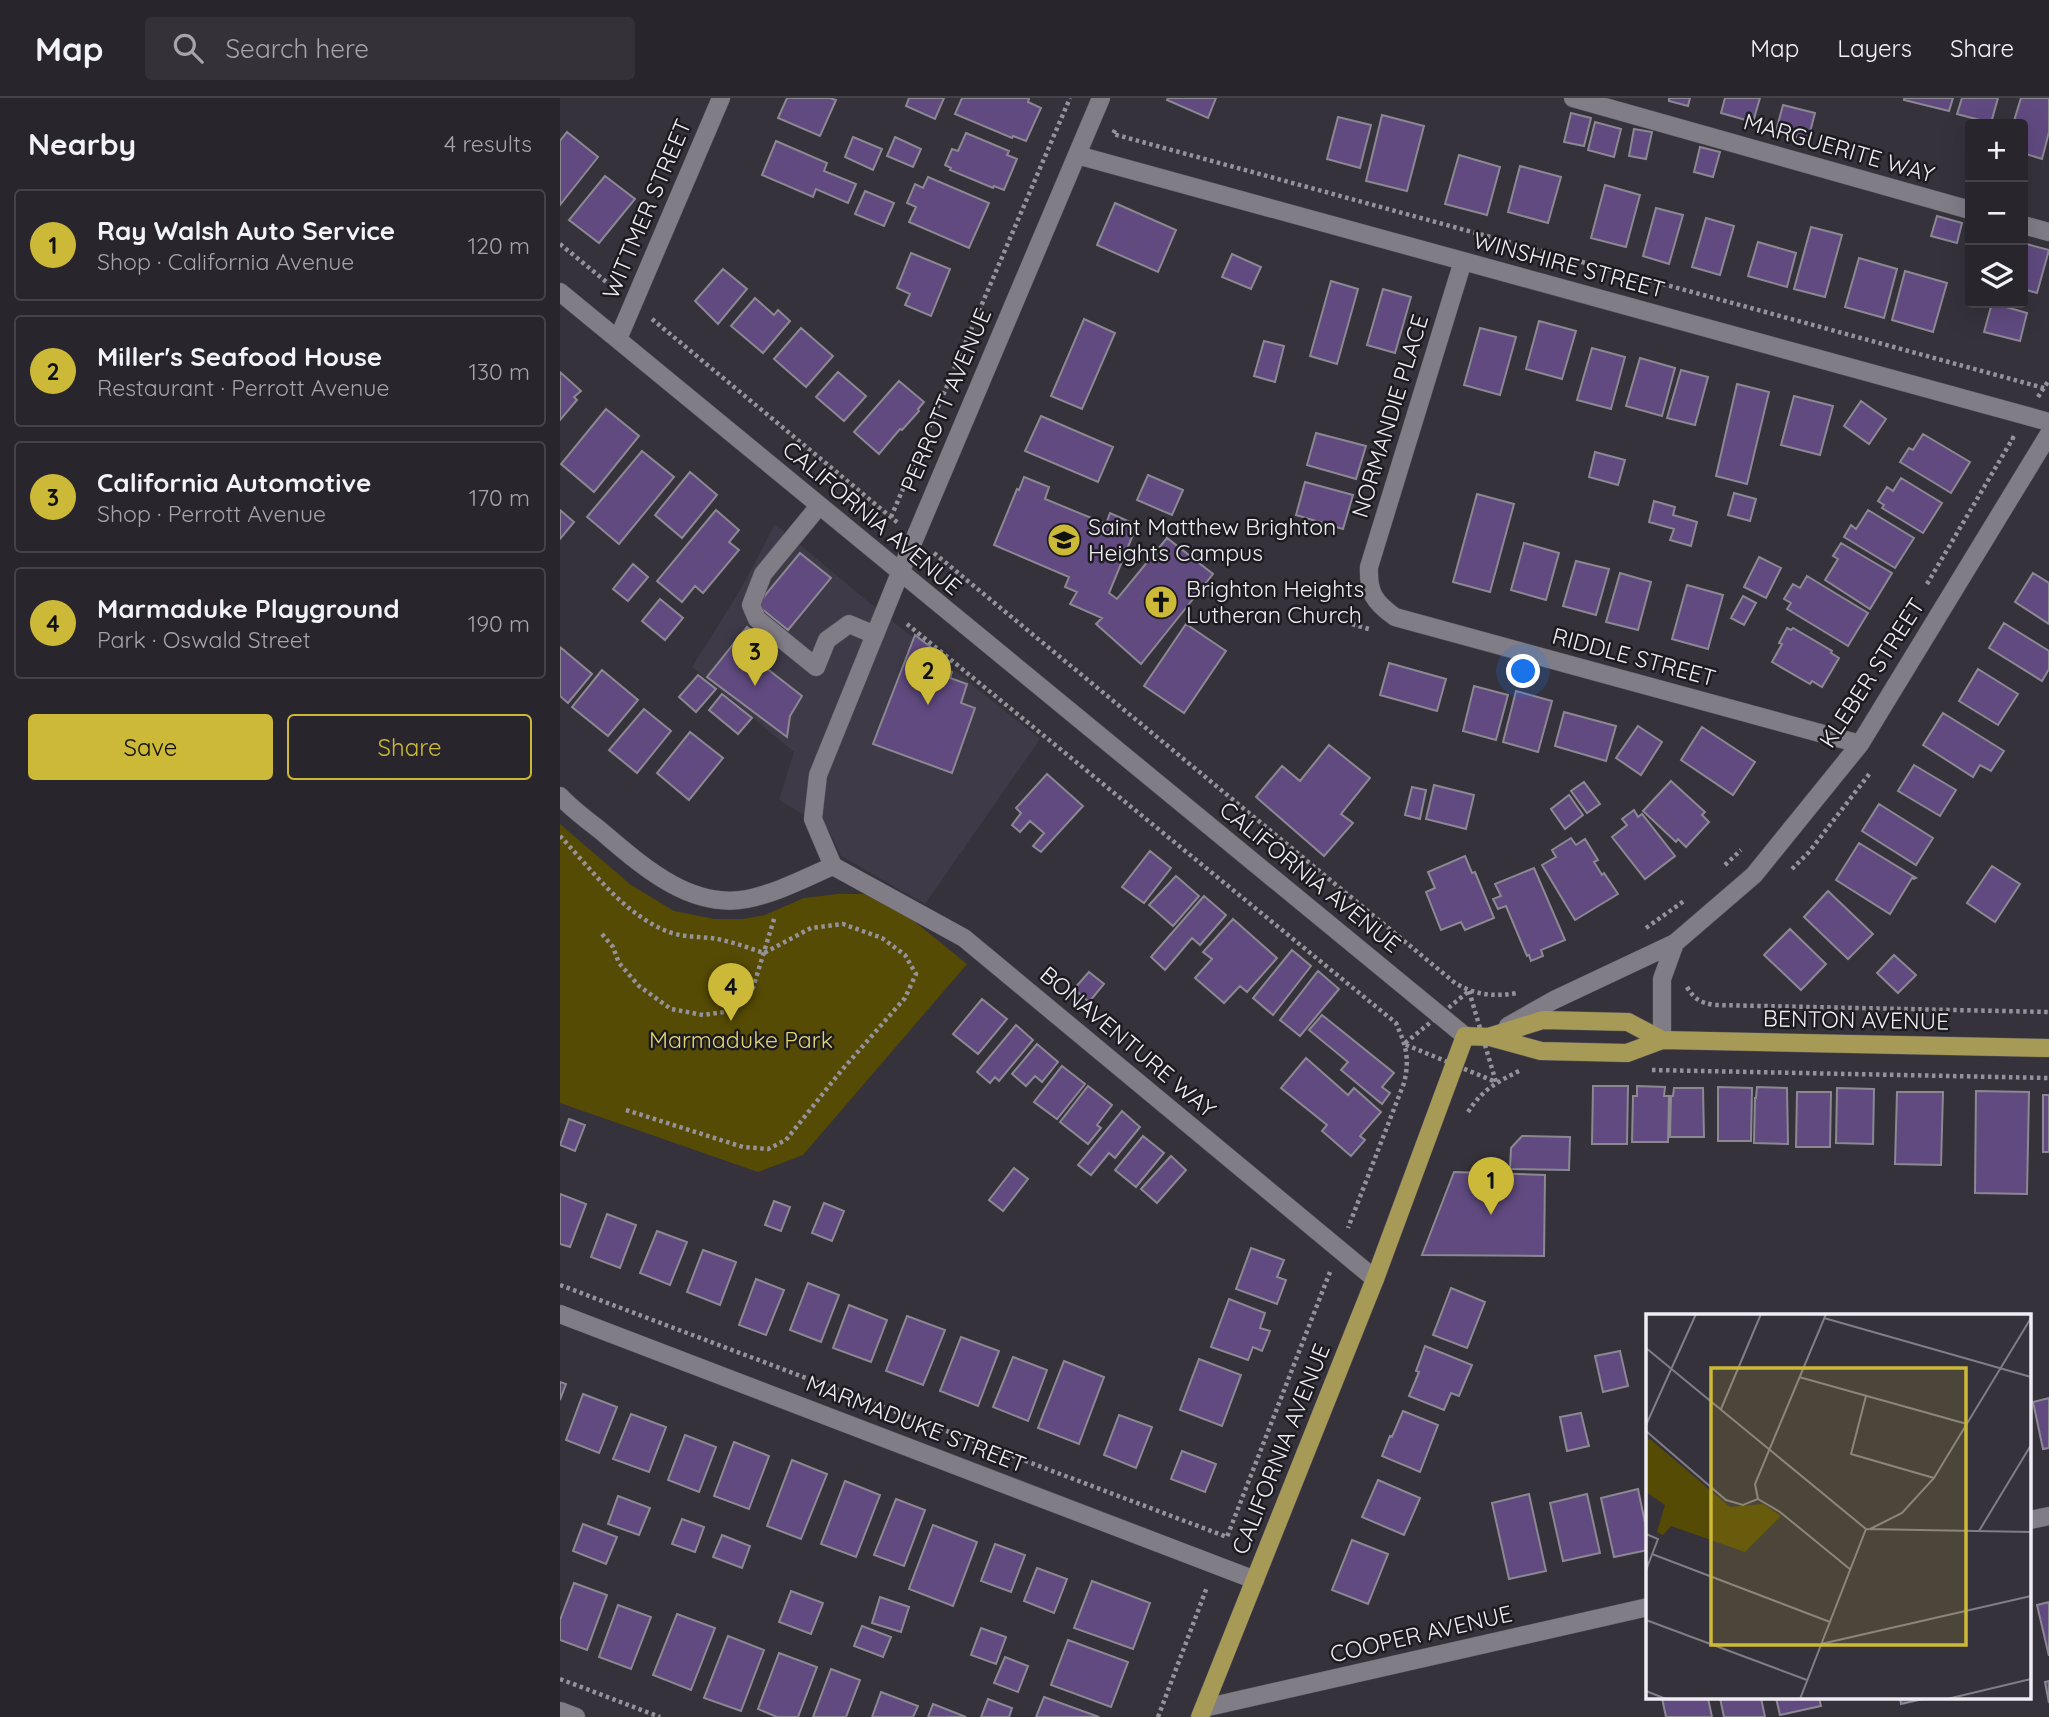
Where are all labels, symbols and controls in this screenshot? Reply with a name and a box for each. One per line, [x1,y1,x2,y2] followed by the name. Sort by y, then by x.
[145,17,635,80] search box
[35,28,103,69] text: Map
[169,29,207,67] icon: search
[225,32,369,65] text: Search here
[1750,33,1799,63] text: Map
[1837,33,1912,63] text: Layers
[1950,33,2014,63] text: Share
[1740,106,1938,189] street label: MARGUERITE WAY
[596,114,698,303] street label: WITTMER STREET
[1965,119,2028,308] map controls
[1965,119,2028,182] button: +
[28,125,136,163] text: Nearby
[444,129,532,158] text: 4 results
[1965,182,2028,245] button: −
[97,214,395,247] text: Ray Walsh Auto Service
[1470,225,1668,304] street label: WINSHIRE STREET
[49,231,57,260] text: 1
[468,231,530,260] text: 120 m
[1965,245,2028,308] button: layers
[97,247,354,276] text: Shop · California Avenue
[894,304,997,496] street label: PERROTT AVENUE
[1345,311,1434,521] street label: NORMANDIE PLACE
[97,340,382,373] text: Miller's Seafood House
[46,357,60,386] text: 2
[468,357,530,386] text: 130 m
[97,373,389,402] text: Restaurant · Perrott Avenue
[777,434,968,601] street label: CALIFORNIA AVENUE
[97,466,371,499] text: California Automotive
[47,483,59,512] text: 3
[469,483,530,512] text: 170 m
[97,499,326,528] text: Shop · Perrott Avenue
[1088,512,1336,567] place label: Saint Matthew Brighton Heights Campus
[1045,521,1083,559] school or university icon: Saint Matthew Brighton Heights Campus
[1186,574,1364,629] place label: Brighton Heights Lutheran Church
[1142,583,1180,621] church icon: Brighton Heights Lutheran Church
[97,592,400,625] text: Marmaduke Playground
[1812,592,1931,753] street label: KLEBER STREET
[46,609,60,638] text: 4
[468,609,530,638] text: 190 m
[1549,621,1719,692] street label: RIDDLE STREET
[97,625,311,654] text: Park · Oswald Street
[732,628,778,686] pin: 3
[905,647,951,705] pin: 2
[1506,654,1540,688] your location
[28,714,273,780] button: Save
[287,714,532,780] button: Share
[1214,795,1407,959] street label: CALIFORNIA AVENUE
[1034,960,1222,1124] street label: BONAVENTURE WAY
[708,963,754,1021] pin: 4
[1763,1003,1949,1036] street label: BENTON AVENUE
[649,1025,833,1054] park label: Marmaduke Park
[1468,1157,1514,1215] pin: 1
[1646,1314,2032,1700] inset map
[1225,1339,1336,1558] street label: CALIFORNIA AVENUE
[802,1368,1030,1479] street label: MARMADUKE STREET
[1327,1598,1515,1669] street label: COOPER AVENUE

